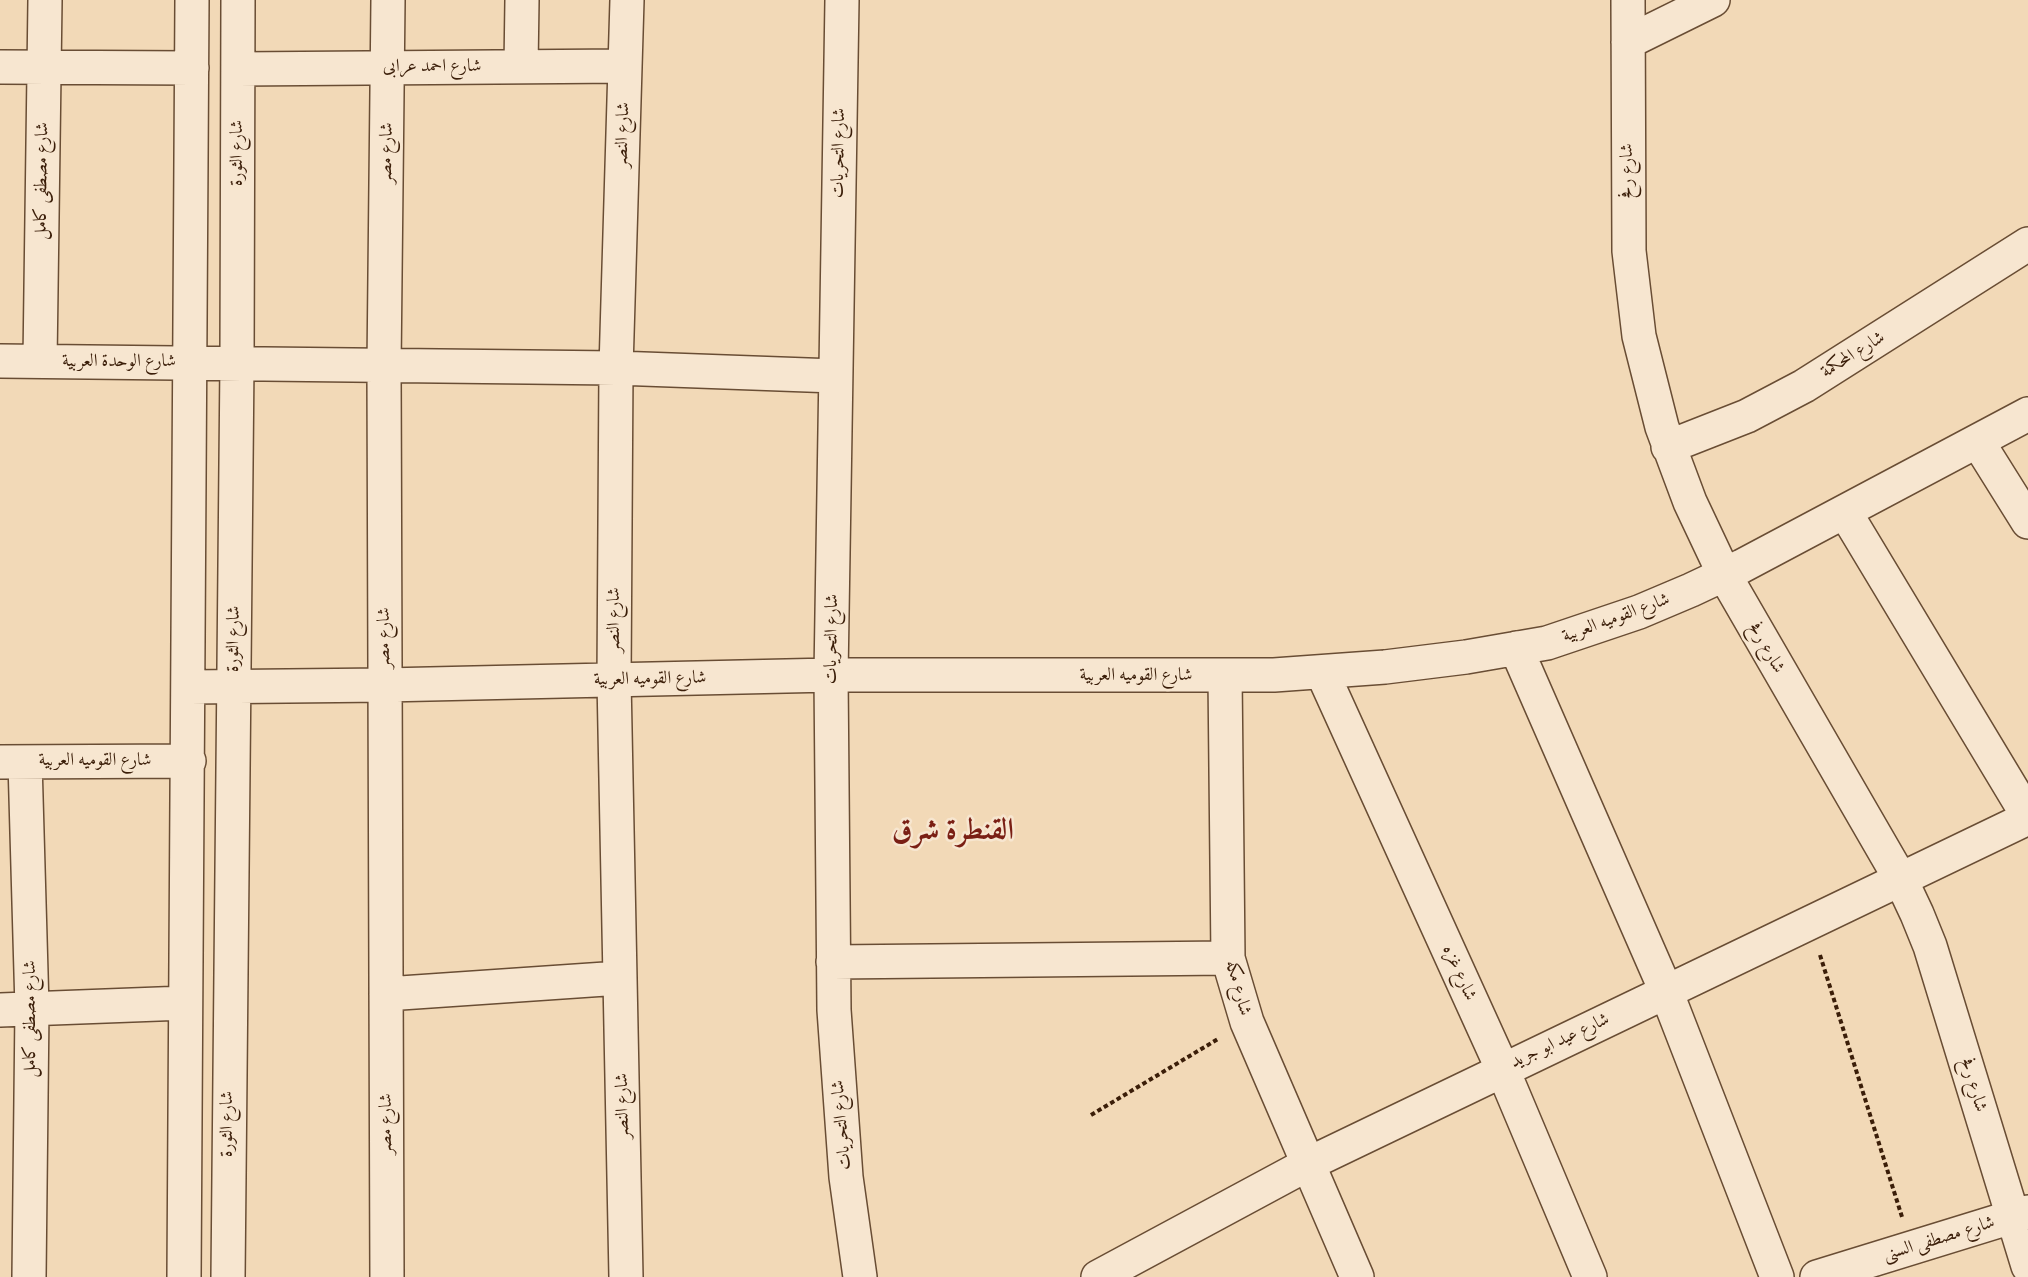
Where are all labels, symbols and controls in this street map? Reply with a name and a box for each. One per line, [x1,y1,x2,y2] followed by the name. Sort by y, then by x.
[383,56,481,78] street label: شارع احمد عرابى
[611,102,635,168] street label: شارع النصر
[827,108,851,198] street label: شارع التحريات
[227,120,249,186] street label: شارع الثورة
[30,122,54,240] street label: شارع مصطفى كامل
[376,122,398,184] street label: شارع مصر
[1617,143,1639,199] street label: شارع رفح
[1817,327,1889,383] street label: شارع المحكمة
[62,351,176,373] street label: شارع الوحدة العربية
[604,587,626,653] street label: شارع النصر
[1559,589,1673,647] street label: شارع القوميه العربية
[820,594,844,684] street label: شارع التحريات
[223,606,245,672] street label: شارع الثورة
[374,607,396,669] street label: شارع مصر
[1743,619,1789,677] street label: شارع رفح
[1080,665,1192,687] street label: شارع القوميه العربية
[593,667,707,691] street label: شارع القوميه العربية
[39,750,151,772] street label: شارع القوميه العربية
[892,814,1014,850] district label: القنطرة شرق
[1437,942,1481,1004] street label: شارع غزه
[1220,958,1256,1018] street label: شارع مكه
[20,960,42,1078] street label: شارع مصطفى كامل
[1507,1009,1613,1073] street label: شارع عيد ابو جريد
[1955,1055,1991,1115] street label: شارع رفح
[612,1073,634,1139] street label: شارع النصر
[827,1079,857,1171] street label: شارع التحريات
[217,1091,239,1157] street label: شارع الثورة
[376,1093,398,1155] street label: شارع مصر
[1881,1212,1997,1266] street label: شارع مصطفى السنى

